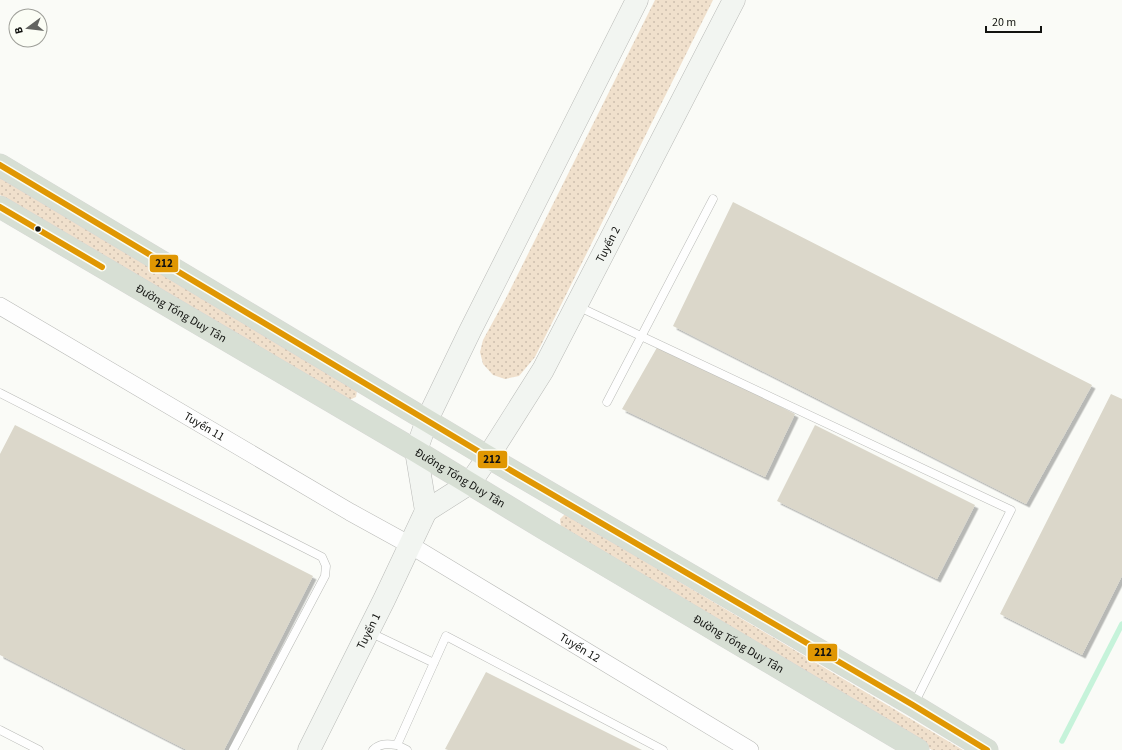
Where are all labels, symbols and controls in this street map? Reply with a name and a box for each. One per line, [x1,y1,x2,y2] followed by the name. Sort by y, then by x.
[8,8,48,48] north arrow
[986,8,1041,34] scale bar
[992,14,1016,31] text: 20 m
[11,25,27,36] text: B
[592,223,625,266] street label: Tuyến 2
[33,224,43,234] unlabelled marker
[149,254,179,273] line badge: 212
[155,256,173,271] text: 212
[132,280,230,347] street label: Đường Tống Duy Tân
[180,408,228,445] street label: Tuyến 11
[411,444,508,512] street label: Đường Tống Duy Tân
[477,450,508,469] line badge: 212
[483,452,501,467] text: 212
[353,610,385,652] street label: Tuyến 1
[690,611,787,678] street label: Đường Tống Duy Tân
[556,629,603,667] street label: Tuyến 12
[807,643,838,662] line badge: 212
[814,645,832,660] text: 212

